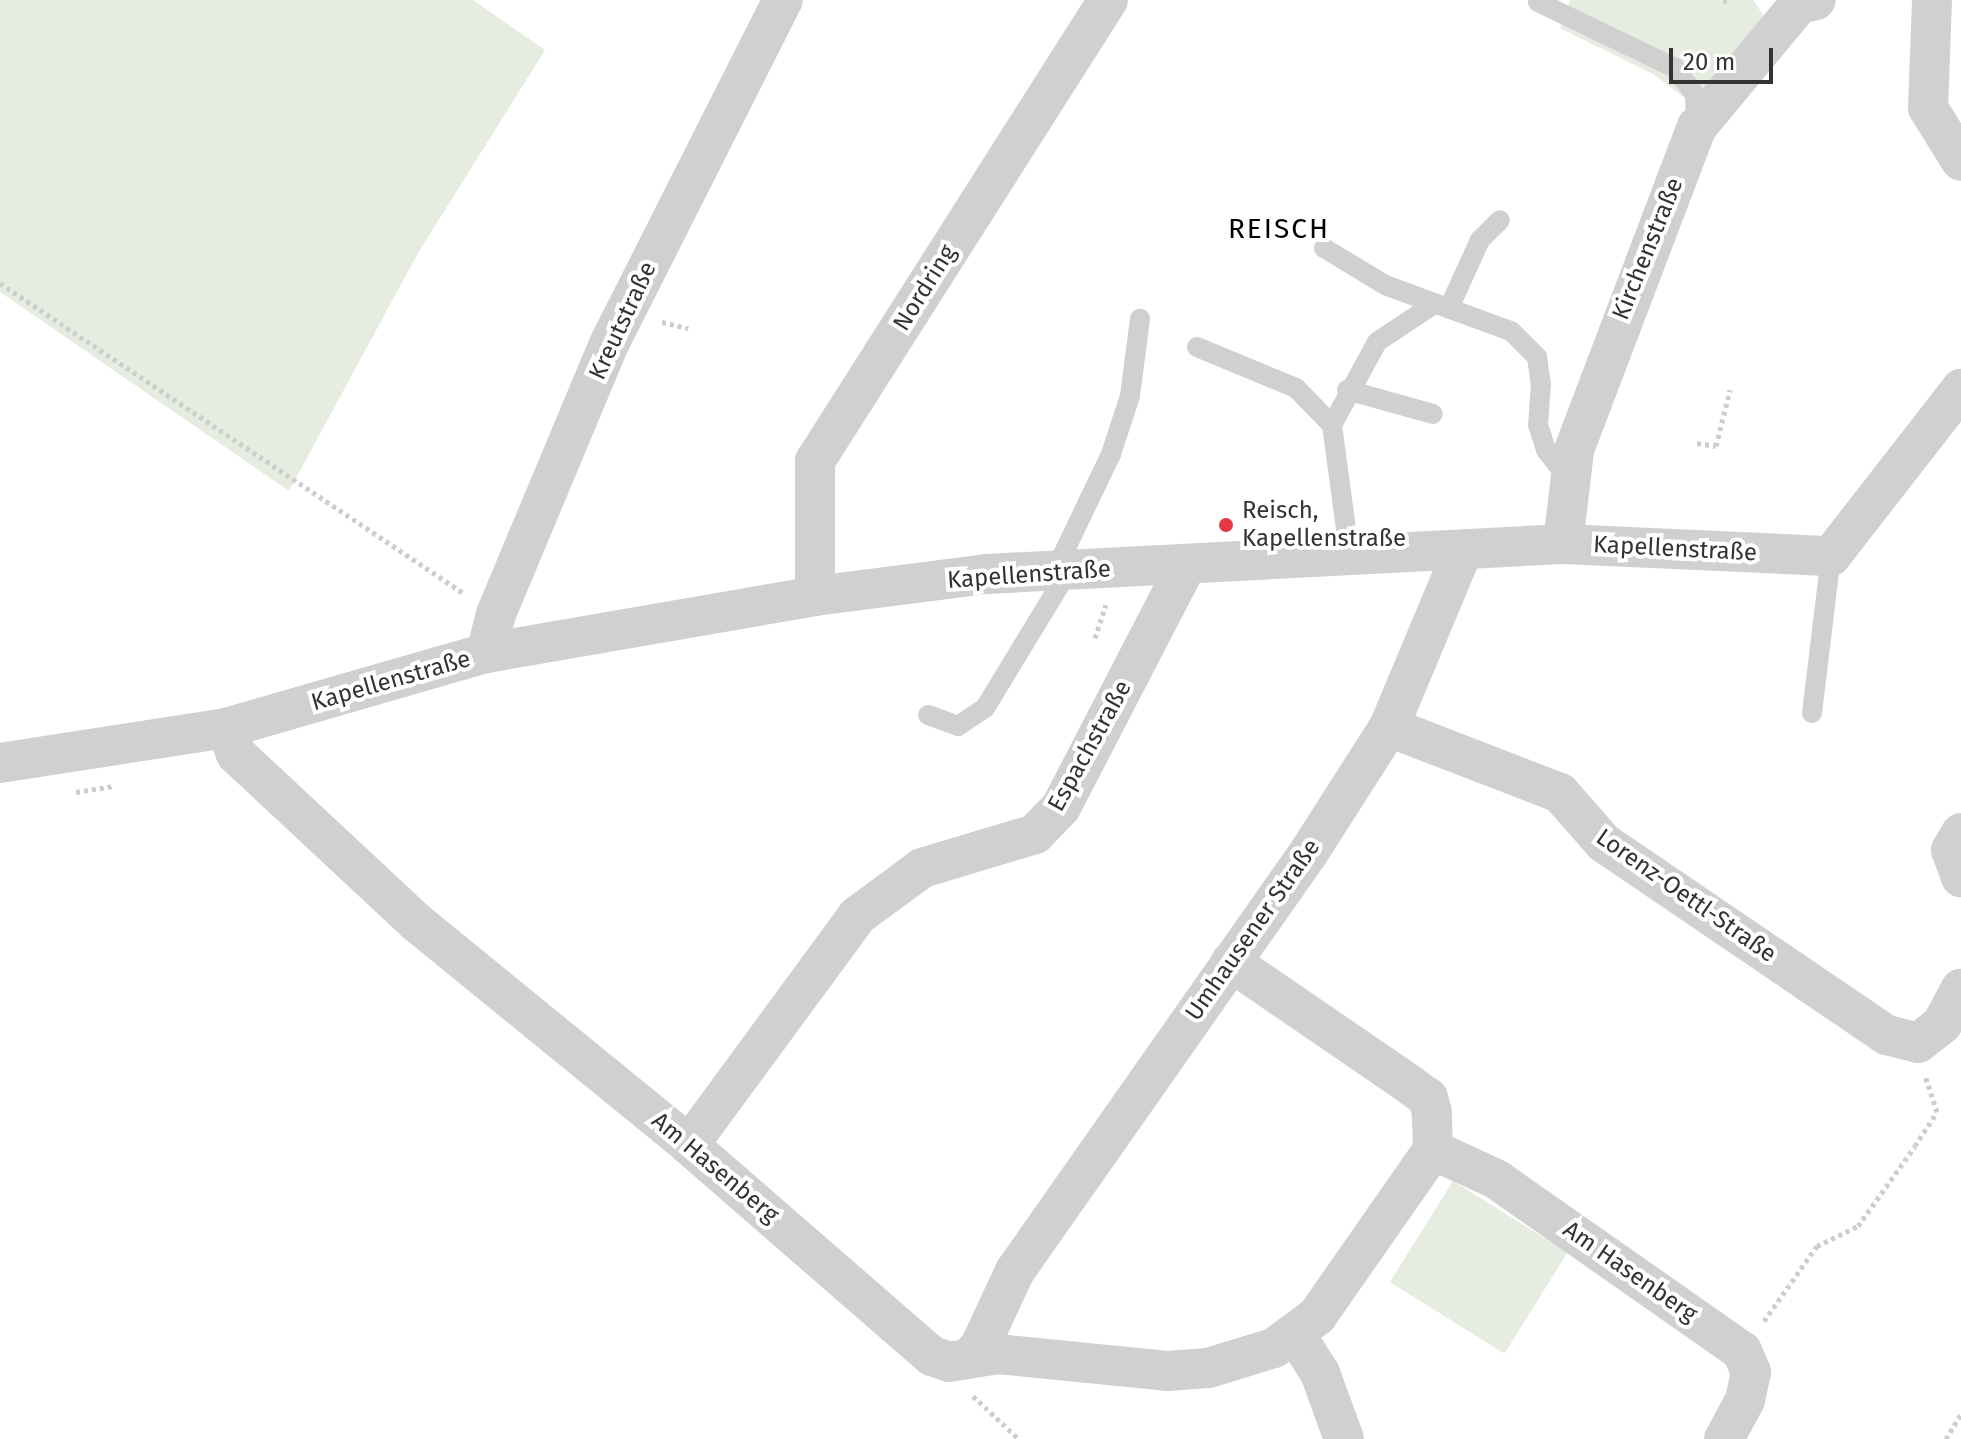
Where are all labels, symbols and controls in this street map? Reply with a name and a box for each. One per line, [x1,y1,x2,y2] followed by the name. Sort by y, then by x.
[1673,32,1777,82] scale bar
[1683,48,1735,76] text: 20 m
[1606,174,1690,324] street label: Kirchenstraße
[1228,212,1330,246] district label: REISCH
[887,240,963,336] street label: Nordring
[583,257,663,385] street label: Kreutstraße
[1242,497,1406,553] place label: Reisch, Kapellenstraße
[1217,516,1235,534] marker: Reisch, Kapellenstraße
[1592,530,1758,568] street label: Kapellenstraße
[946,555,1112,595] street label: Kapellenstraße
[308,645,474,717] street label: Kapellenstraße
[1042,676,1138,816] street label: Espachstraße
[1590,823,1782,969] street label: Lorenz-Oettl-Straße
[1180,834,1326,1026] street label: Umhausener Straße
[646,1107,784,1229] street label: Am Hasenberg
[1557,1215,1703,1329] street label: Am Hasenberg

